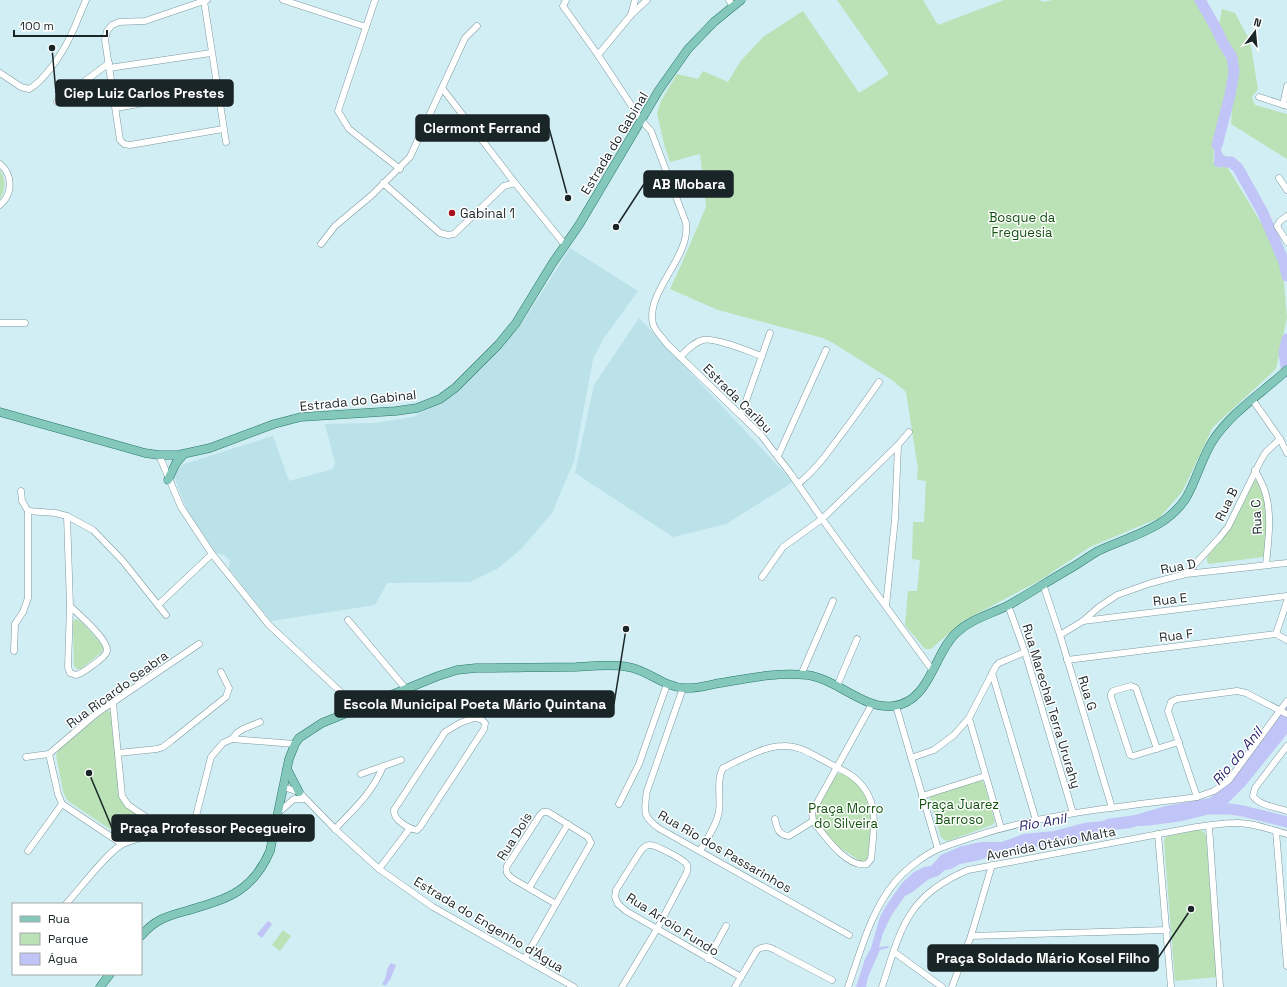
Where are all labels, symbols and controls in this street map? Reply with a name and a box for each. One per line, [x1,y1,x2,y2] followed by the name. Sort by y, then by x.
[14,12,107,38] scale bar
[1235,12,1275,52] north arrow
[1252,15,1263,30] text: N
[20,18,54,34] text: 100 m
[56,80,233,106] callout: Ciep Luiz Carlos Prestes
[64,84,224,102] text: Ciep Luiz Carlos Prestes
[577,89,652,198] street label: Estrada do Gabinal
[416,115,549,141] callout: Clermont Ferrand
[423,119,541,137] text: Clermont Ferrand
[644,171,733,197] callout: AB Mobara
[652,175,726,193] text: AB Mobara
[460,205,515,222] place label: Gabinal 1
[447,208,457,218] marker: Gabinal 1
[989,209,1056,241] park label: Bosque da Freguesia
[699,360,776,437] street label: Estrada Caribu
[299,386,417,415] street label: Estrada do Gabinal
[1211,485,1242,524] street label: Rua B
[1247,499,1266,535] street label: Rua C
[1159,555,1197,578] street label: Rua D
[1152,589,1188,610] street label: Rua E
[1018,622,1085,791] street label: Rua Marechal Terra Ururahy
[1158,625,1194,646] street label: Rua F
[63,646,172,732] street label: Rua Ricardo Seabra
[1074,674,1101,713] street label: Rua G
[335,691,614,717] callout: Escola Municipal Poeta Mário Quintana
[344,695,606,713] text: Escola Municipal Poeta Mário Quintana
[1208,722,1267,789] water label: Rio do Anil
[919,796,999,828] park label: Praça Juarez Barroso
[808,800,884,832] park label: Praça Morro do Silveira
[655,806,795,897] street label: Rua Rio dos Passarinhos
[493,809,536,864] street label: Rua Dois
[1017,809,1069,835] water label: Rio Anil
[112,815,314,841] callout: Praça Professor Pecegueiro
[120,819,306,837] text: Praça Professor Pecegueiro
[985,823,1118,864] street label: Avenida Otávio Malta
[411,873,567,976] street label: Estrada do Engenho d'Água
[623,889,722,960] street label: Rua Arroio Fundo
[12,903,142,975] legend
[48,911,70,927] text: Rua
[48,931,88,947] text: Parque
[928,945,1158,971] callout: Praça Soldado Mário Kosel Filho
[936,949,1150,967] text: Praça Soldado Mário Kosel Filho
[48,951,78,967] text: Água

